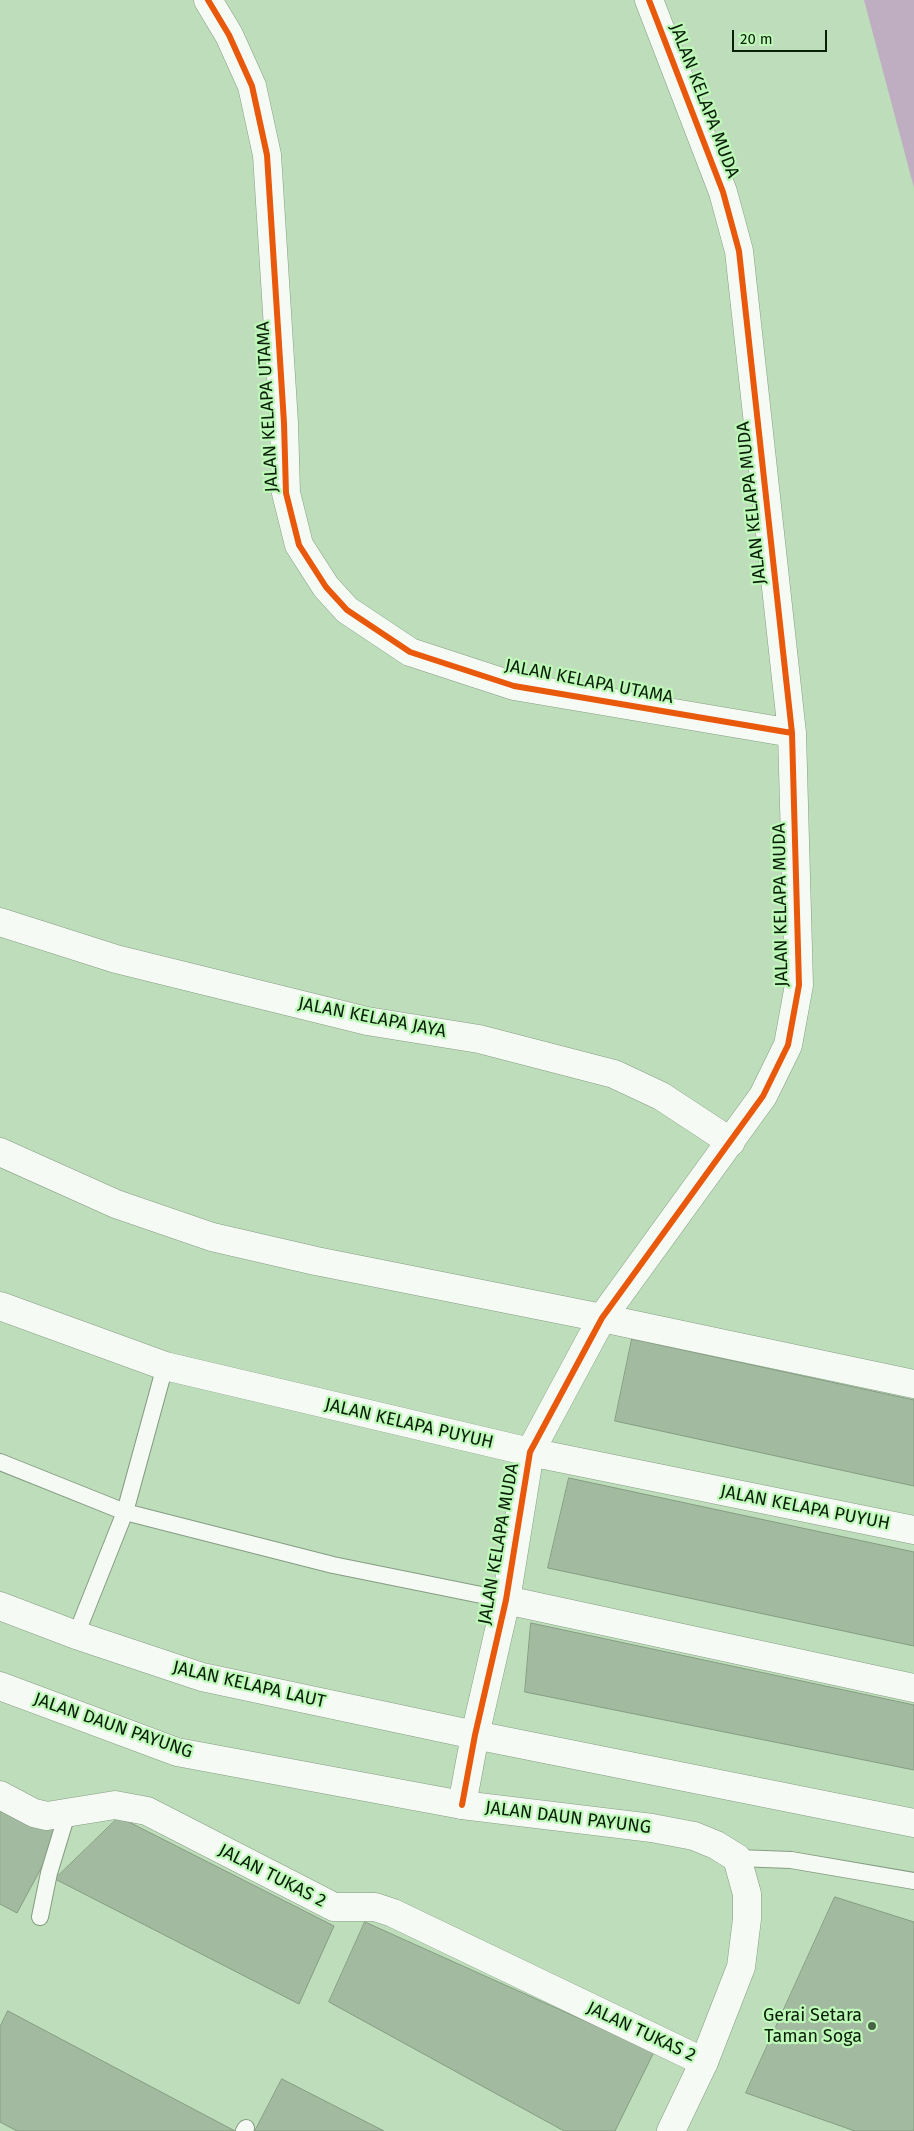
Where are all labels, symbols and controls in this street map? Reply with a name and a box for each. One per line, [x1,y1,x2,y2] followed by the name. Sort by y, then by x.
[734,20,829,52] scale bar
[665,21,743,181] street label: JALAN KELAPA MUDA
[740,30,773,48] text: 20 m
[253,321,283,493] street label: JALAN KELAPA UTAMA
[733,420,771,586] street label: JALAN KELAPA MUDA
[503,655,675,709] street label: JALAN KELAPA UTAMA
[769,823,793,987] street label: JALAN KELAPA MUDA
[296,993,448,1043] street label: JALAN KELAPA JAYA
[323,1394,495,1454] street label: JALAN KELAPA PUYUH
[474,1461,524,1627] street label: JALAN KELAPA MUDA
[718,1481,892,1535] street label: JALAN KELAPA PUYUH
[170,1657,328,1713] street label: JALAN KELAPA LAUT
[31,1689,195,1763] street label: JALAN DAUN PAYUNG
[484,1797,652,1839] street label: JALAN DAUN PAYUNG
[215,1840,329,1912] street label: JALAN TUKAS 2
[583,1997,699,2067] street label: JALAN TUKAS 2
[763,2005,862,2048] place label: Gerai Setara Taman Soga
[866,2020,878,2032] marker: Gerai Setara Taman Soga

